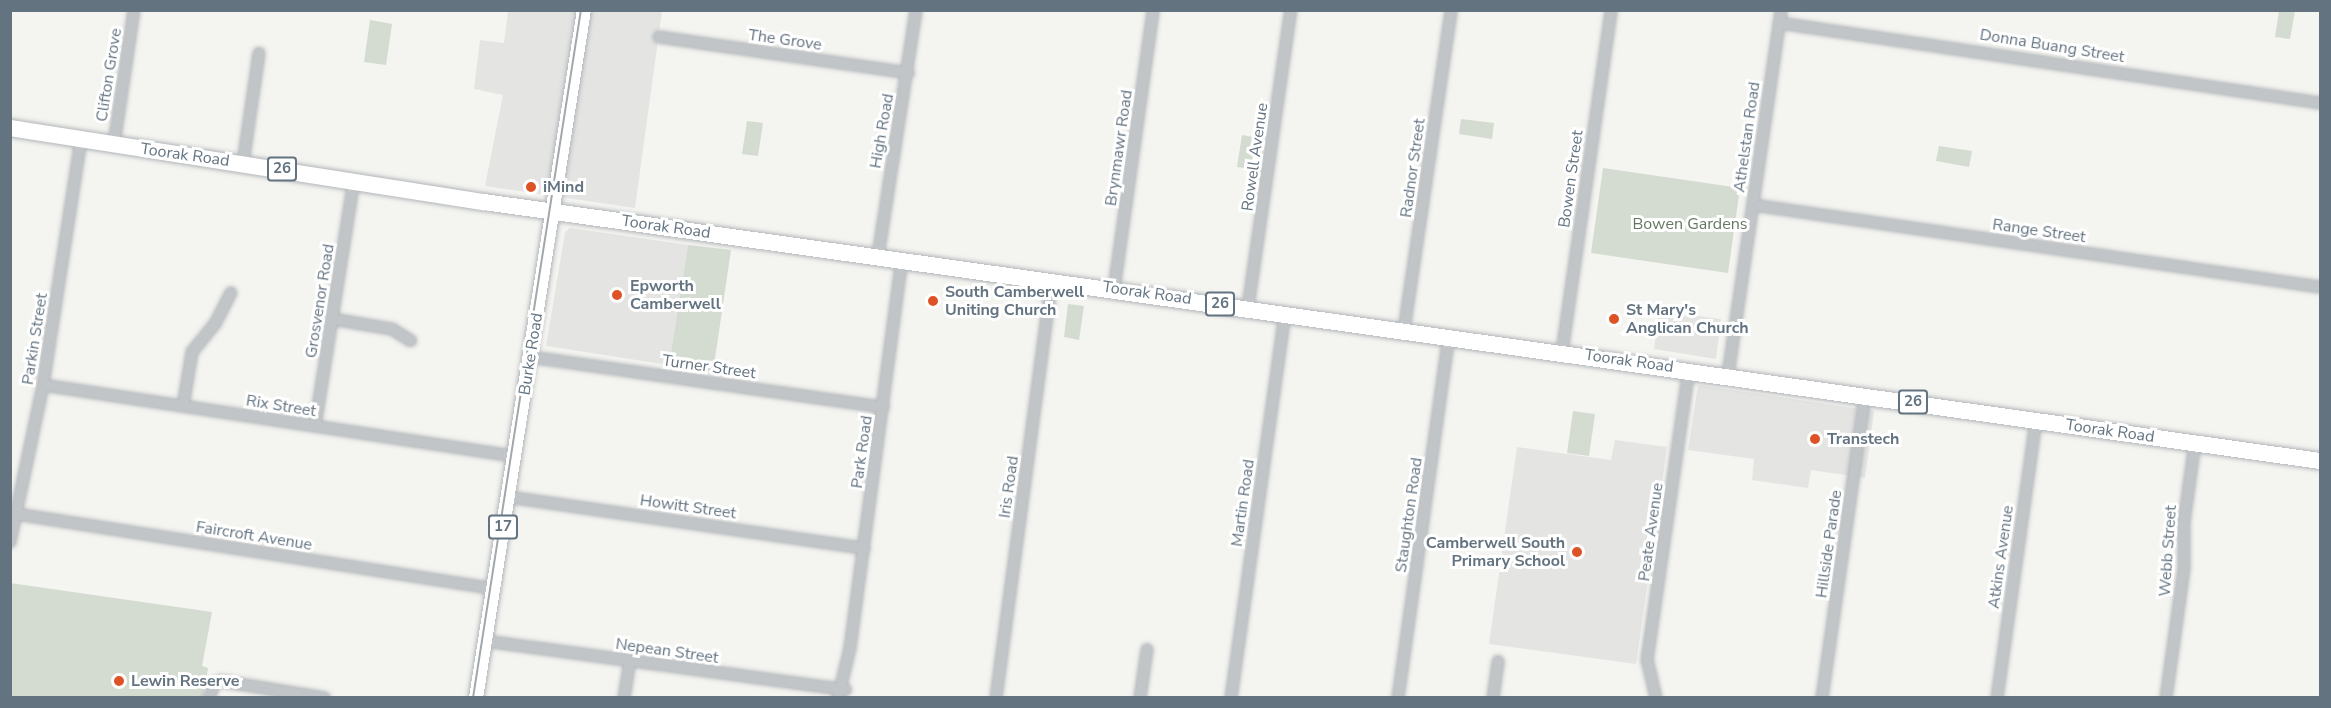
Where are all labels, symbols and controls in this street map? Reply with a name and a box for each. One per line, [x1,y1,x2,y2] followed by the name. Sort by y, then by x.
[747,25,823,55] street label: The Grove
[1978,25,2126,67] street label: Donna Buang Street
[92,27,126,123] street label: Clifton Grove
[1730,80,1764,194] street label: Athelstan Road
[1101,89,1137,207] street label: Brynmawr Road
[866,92,898,170] street label: High Road
[1238,102,1272,212] street label: Rowell Avenue
[1397,117,1429,219] street label: Radnor Street
[1555,129,1587,229] street label: Bowen Street
[139,139,231,171] street label: Toorak Road
[267,157,297,181] road number: 26
[543,177,584,197] place label: iMind
[524,180,538,194] marker: iMind
[620,211,712,243] street label: Toorak Road
[1633,214,1747,234] park label: Bowen Gardens
[1991,215,2087,247] street label: Range Street
[301,243,339,359] street label: Grosvenor Road
[630,276,721,314] place label: Epworth Camberwell
[1101,277,1193,309] street label: Toorak Road
[945,282,1084,320] place label: South Camberwell Uniting Church
[608,286,626,304] marker: Epworth Camberwell
[18,292,52,386] street label: Parkin Street
[1205,292,1235,316] road number: 26
[926,294,940,308] marker: South Camberwell Uniting Church
[1626,300,1749,338] place label: St Mary's Anglican Church
[515,311,547,397] street label: Burke Road
[1607,312,1621,326] marker: St Mary's Anglican Church
[1583,345,1675,377] street label: Toorak Road
[661,351,757,383] street label: Turner Street
[1898,390,1928,414] road number: 26
[245,391,317,421] street label: Rix Street
[847,414,877,490] street label: Park Road
[2064,415,2156,447] street label: Toorak Road
[1827,429,1899,449] place label: Transtech
[1808,432,1822,446] marker: Transtech
[995,455,1023,519] street label: Iris Road
[1391,456,1427,574] street label: Staughton Road
[1227,458,1259,548] street label: Martin Road
[1635,481,1667,583] street label: Peate Avenue
[1812,489,1846,599] street label: Hillside Parade
[639,491,737,523] street label: Howitt Street
[1984,504,2018,610] street label: Atkins Avenue
[2155,505,2181,597] street label: Webb Street
[488,515,518,539] road number: 17
[195,517,313,555] street label: Faircroft Avenue
[1426,533,1565,571] place label: Camberwell South Primary School
[1570,545,1584,559] marker: Camberwell South Primary School
[614,634,720,668] street label: Nepean Street
[131,671,239,691] place label: Lewin Reserve
[112,674,126,688] marker: Lewin Reserve

